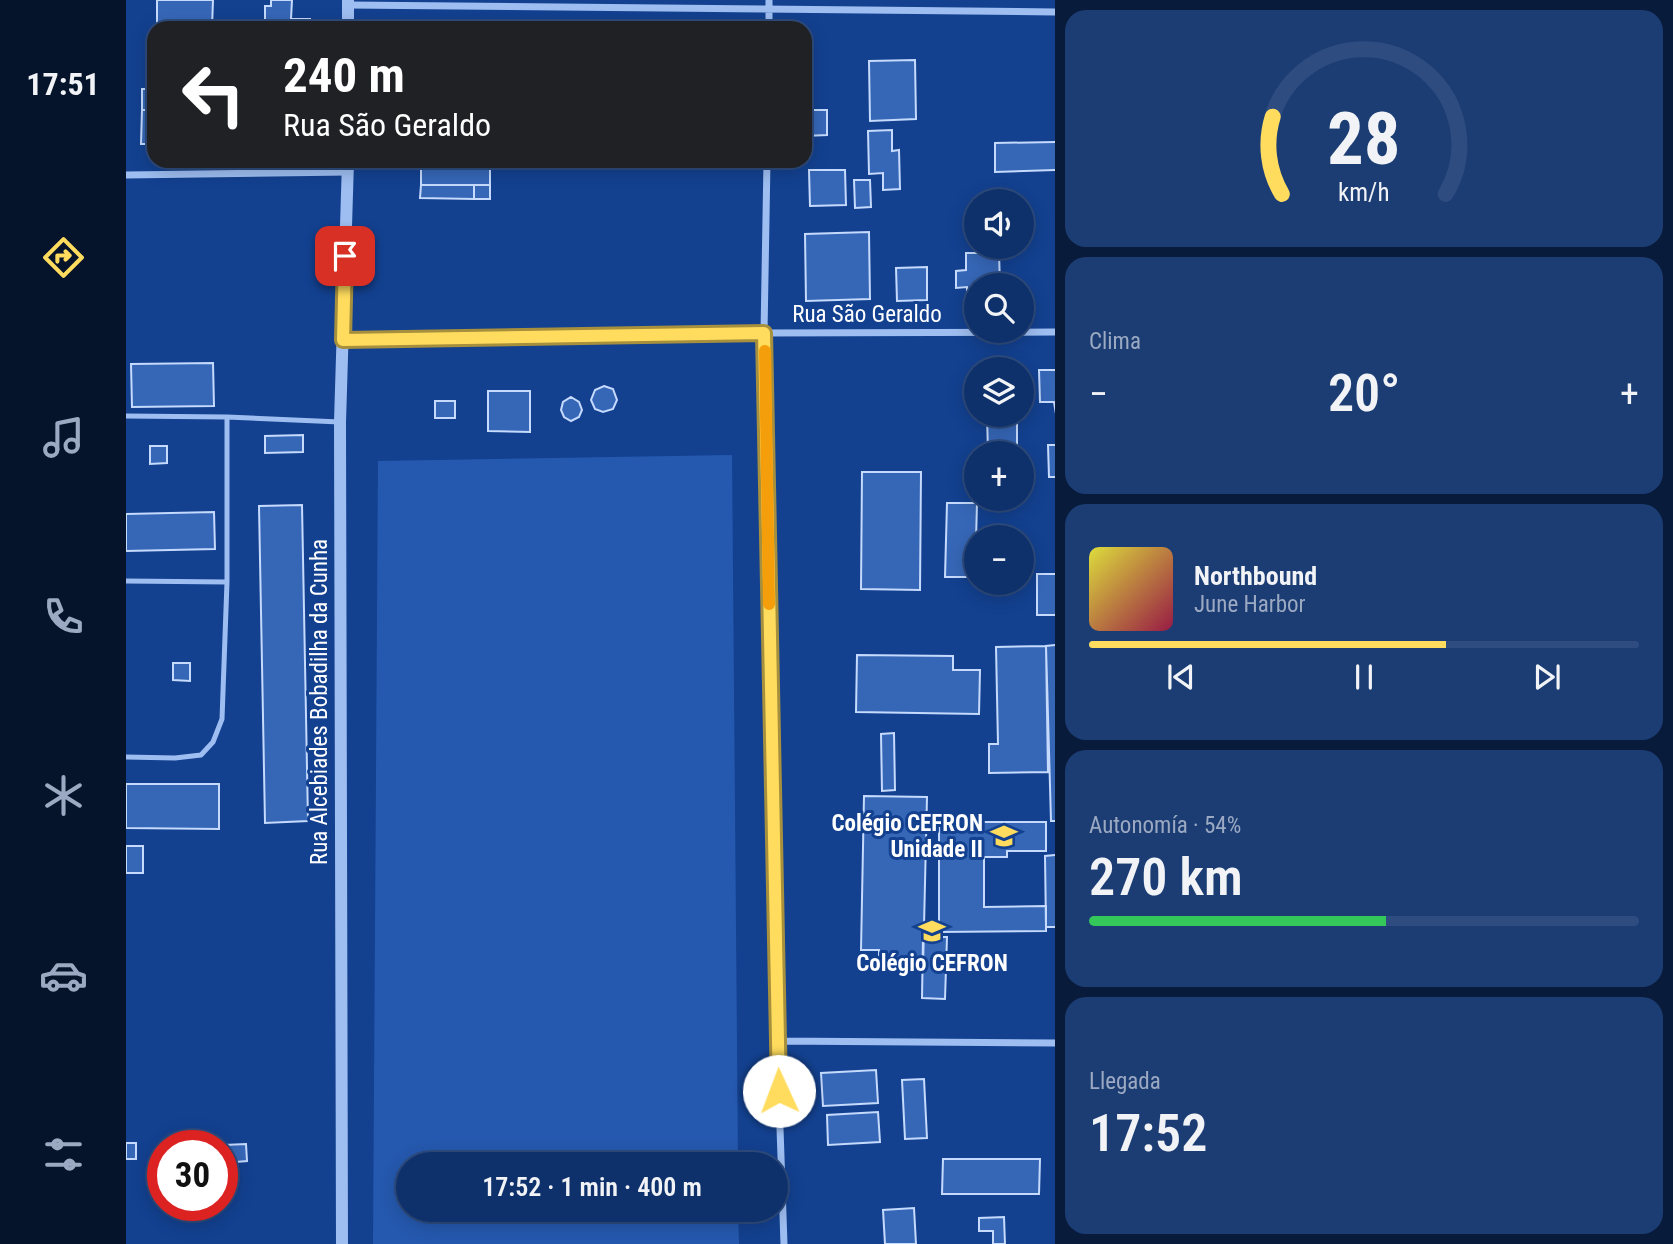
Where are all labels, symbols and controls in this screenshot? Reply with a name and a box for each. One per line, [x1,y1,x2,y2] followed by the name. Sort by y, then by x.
[283,47,405,104] text: 240 m
[168,49,259,140] icon: left
[26,65,100,103] text: 17:51
[1327,97,1401,183] text: 28
[283,106,491,144] text: Rua São Geraldo
[1338,178,1390,207] text: km/h
[964,189,1034,595] map controls
[964,189,1034,259] button: sound
[315,226,375,286] pin
[39,233,88,282] icon: directions
[326,237,364,275] icon: arrive
[964,273,1034,343] button: search
[792,301,942,328] street label: Rua São Geraldo
[1089,328,1141,355] text: Clima
[964,357,1034,427] button: layers
[1328,363,1400,424] text: 20°
[1089,372,1108,416] text: −
[1620,372,1639,416] text: +
[39,413,88,462] icon: music
[964,441,1034,511] button: +
[964,525,1034,595] button: −
[306,539,333,865] street label: Rua Alcebiades Bobadilha da Cunha
[1194,561,1317,591] text: Northbound
[1194,591,1306,618] text: June Harbor
[39,592,88,641] icon: phone
[1162,658,1200,696] icon: previous
[1345,658,1383,696] icon: pause
[1528,658,1566,696] icon: next
[39,771,88,820] icon: climate
[832,810,983,863] place label: Colégio CEFRON Unidade II
[1089,812,1241,839] text: Autonomía · 54%
[989,821,1019,851] school or university icon: Colégio CEFRON Unidade II
[1089,847,1243,908] text: 270 km
[917,916,947,946] school or university icon: Colégio CEFRON
[856,950,1008,977] place label: Colégio CEFRON
[39,951,88,1000] icon: car
[742,1054,816,1128] position arrow
[1089,1068,1161,1095] text: Llegada
[1089,1103,1207,1164] text: 17:52
[39,1130,88,1179] icon: filters
[147,1130,238,1221] speed limit sign: 30
[482,1172,702,1202] text: 17:52 · 1 min · 400 m

